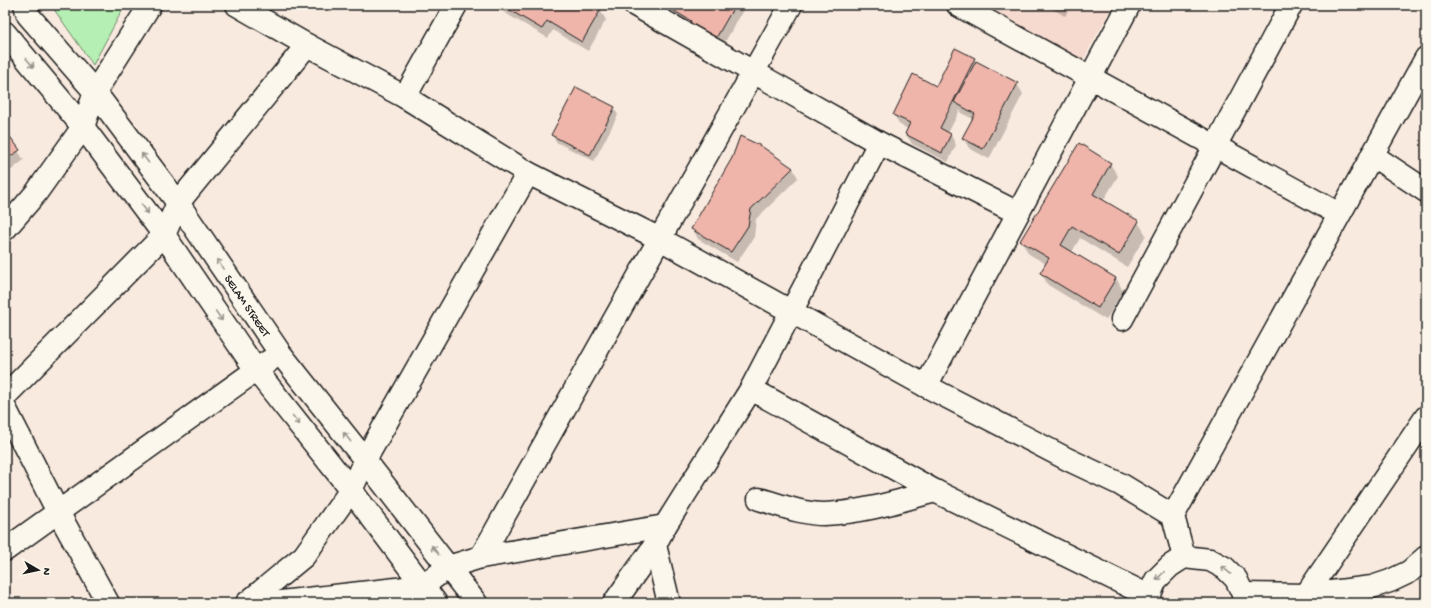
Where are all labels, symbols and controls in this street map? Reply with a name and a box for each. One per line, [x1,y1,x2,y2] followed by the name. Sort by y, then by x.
[25,58,34,68] one-way arrow
[141,153,149,164] one-way arrow
[140,204,149,215] one-way arrow
[216,259,224,270] one-way arrow
[220,273,273,341] street label: SELAM STREET
[215,310,223,321] one-way arrow
[292,415,301,426] one-way arrow
[342,431,351,442] one-way arrow
[431,545,439,556] one-way arrow
[18,550,58,590] north arrow
[1221,565,1232,574] one-way arrow
[39,567,52,576] text: N
[1155,571,1165,581] one-way arrow

